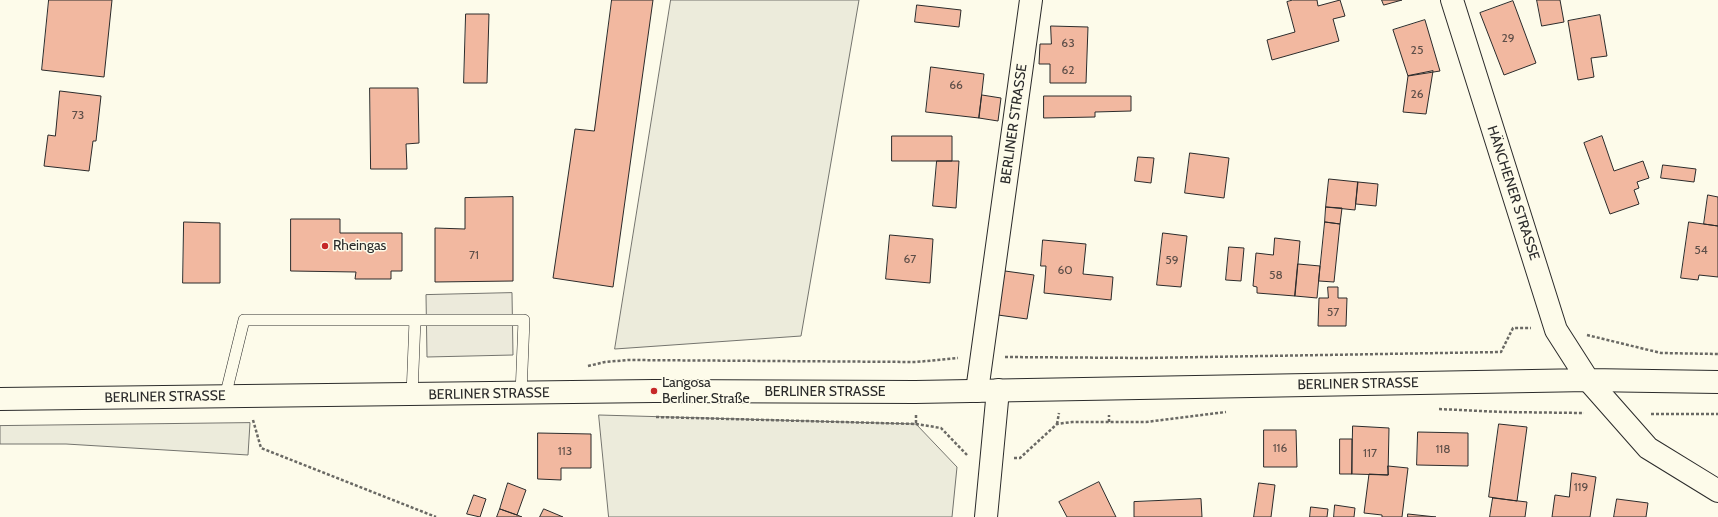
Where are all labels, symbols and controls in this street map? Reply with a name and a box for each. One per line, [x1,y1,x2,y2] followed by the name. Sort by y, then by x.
[1501,31,1515,45] house number: 29
[1061,36,1075,50] house number: 63
[1411,43,1423,57] house number: 25
[997,63,1031,185] street label: BERLINER STRASSE
[1061,63,1075,77] house number: 62
[949,78,963,92] house number: 66
[1410,87,1424,101] house number: 26
[72,108,84,122] house number: 73
[1483,124,1543,262] street label: HÄNCHENER STRASSE
[333,238,386,254] place label: Rheingas
[320,241,330,251] marker: Rheingas
[1694,243,1708,257] house number: 54
[469,248,479,262] house number: 71
[904,252,916,266] house number: 67
[1165,253,1179,267] house number: 59
[1057,263,1073,277] house number: 60
[1269,268,1283,282] house number: 58
[1327,305,1339,319] house number: 57
[662,375,750,408] place label: Langosa Berliner Straße
[1297,375,1419,393] street label: BERLINER STRASSE
[764,384,886,400] street label: BERLINER STRASSE
[428,385,550,403] street label: BERLINER STRASSE
[649,386,659,396] marker: Langosa Berliner Straße
[104,388,226,406] street label: BERLINER STRASSE
[1273,441,1287,455] house number: 116
[1435,442,1451,456] house number: 118
[558,444,572,458] house number: 113
[1363,446,1377,460] house number: 117
[1574,480,1588,494] house number: 119

